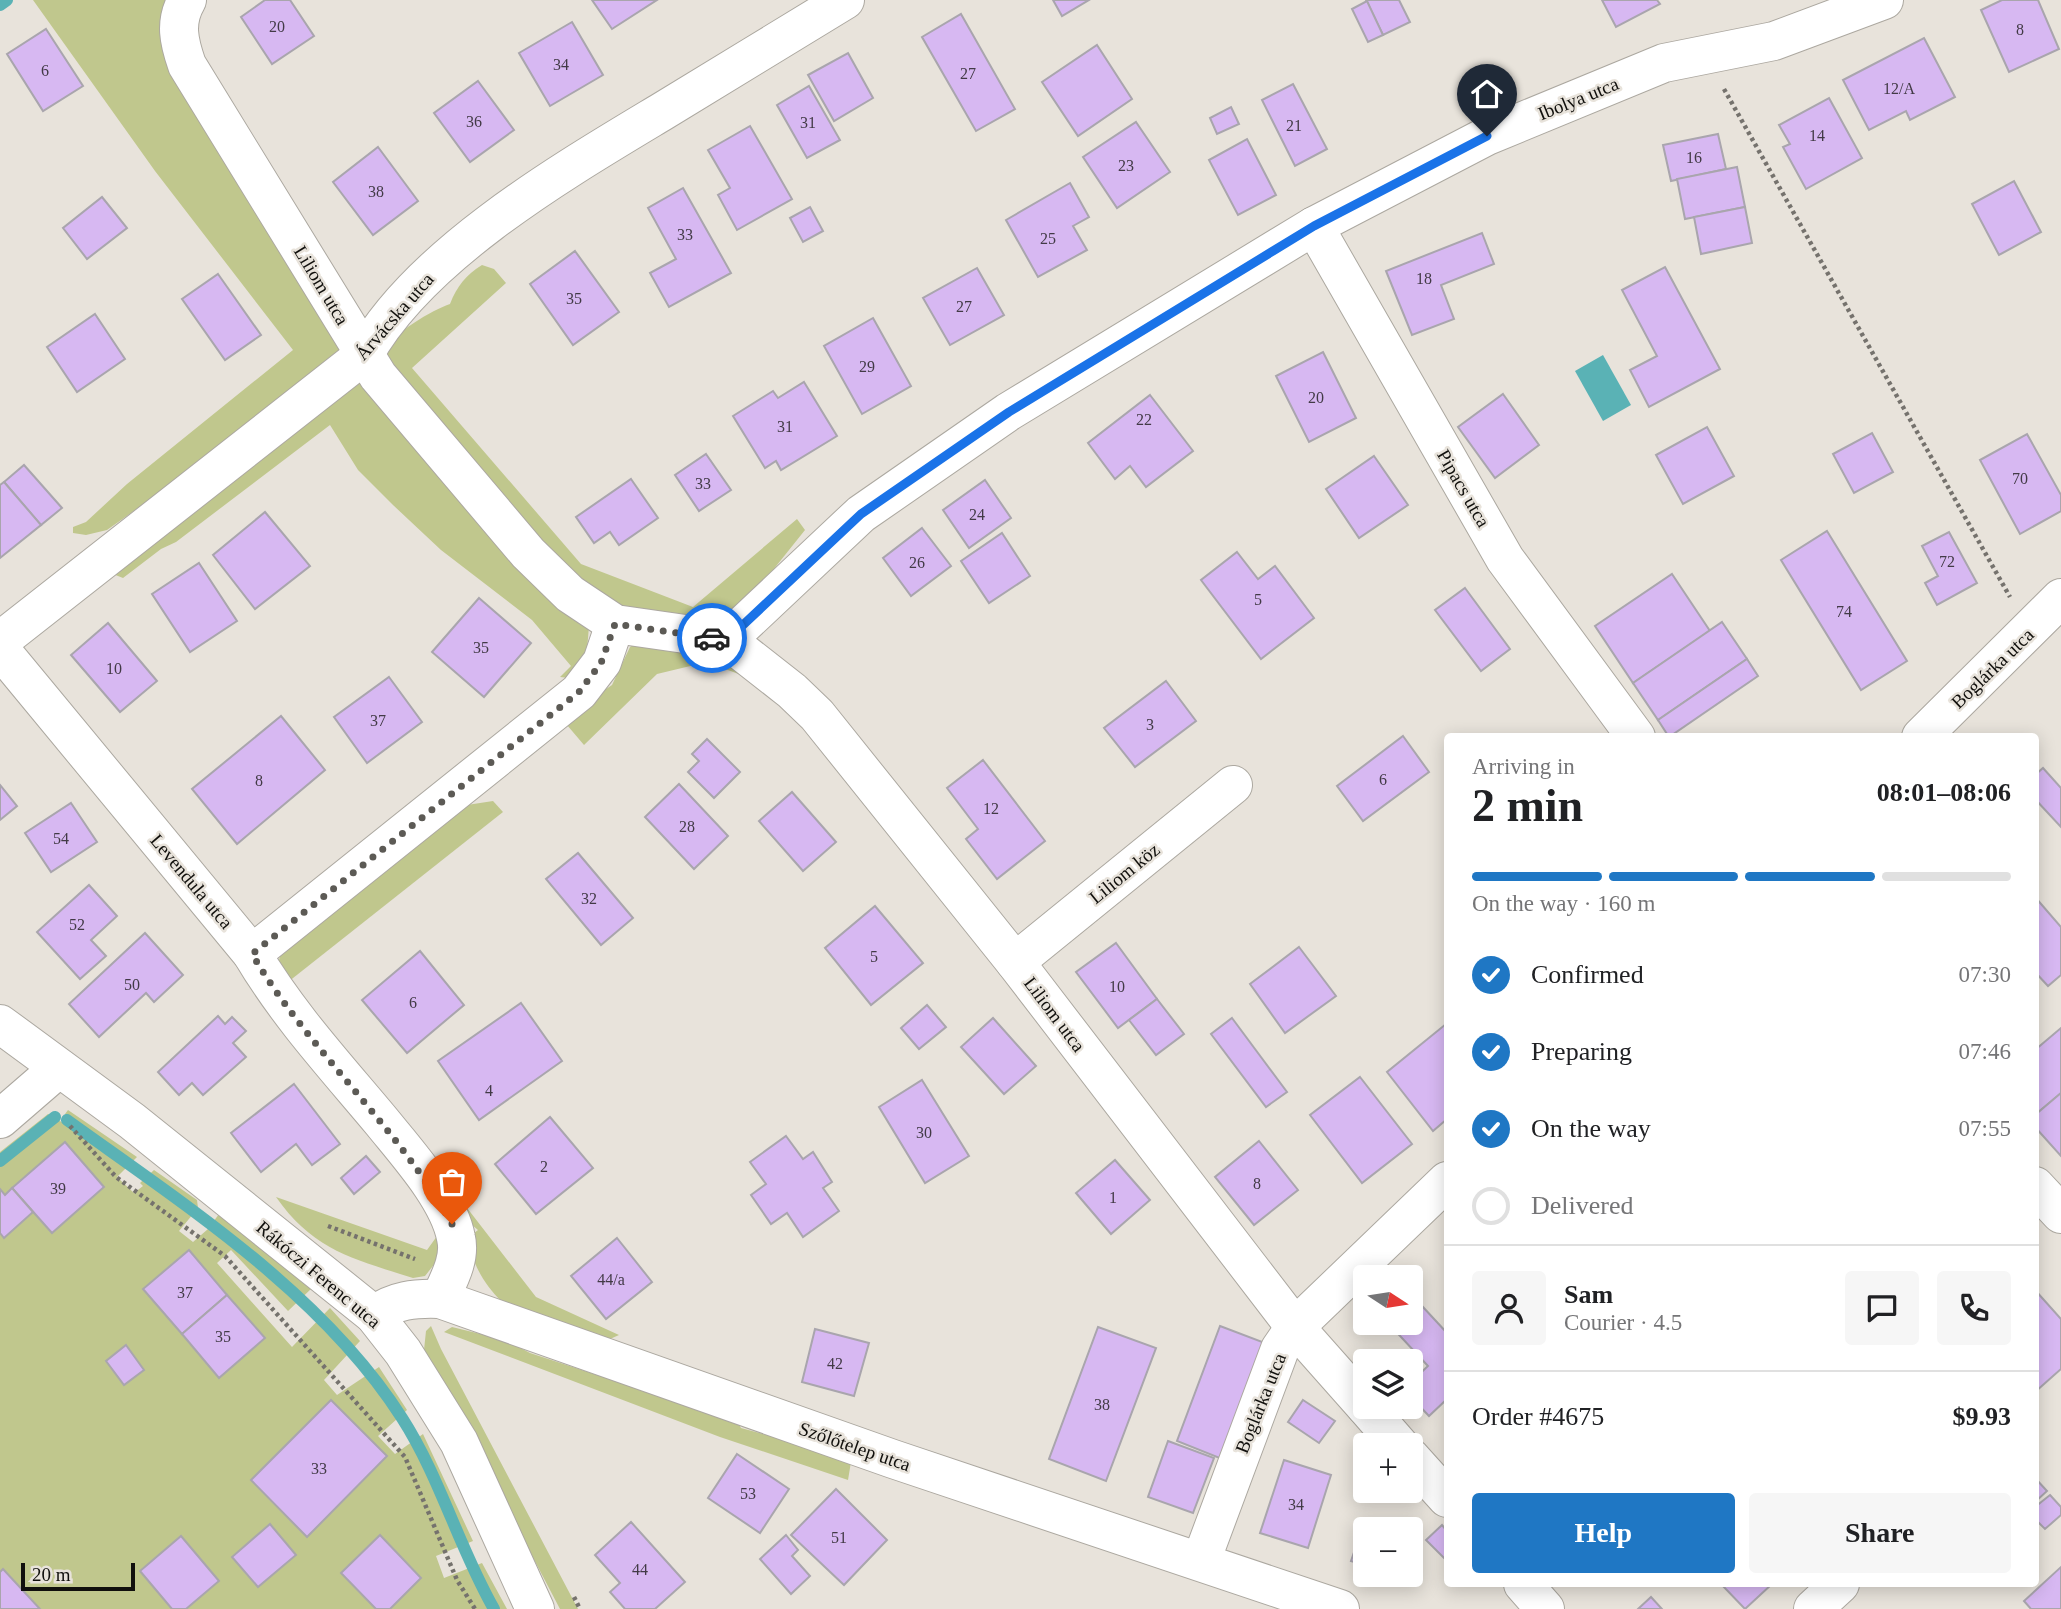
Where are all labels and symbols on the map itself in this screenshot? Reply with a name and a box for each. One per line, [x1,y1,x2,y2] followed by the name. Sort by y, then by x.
[269,18,285,35] house number: 20
[2016,21,2024,38] house number: 8
[553,56,569,73] house number: 34
[41,62,49,79] house number: 6
[1457,64,1517,136] pin
[960,65,976,82] house number: 27
[1535,73,1622,124] street label: Ibolya utca
[1883,80,1915,97] house number: 12/A
[466,113,482,130] house number: 36
[800,114,816,131] house number: 31
[1286,117,1302,134] house number: 21
[1809,127,1825,144] house number: 14
[1686,149,1702,166] house number: 16
[1118,157,1134,174] house number: 23
[368,183,384,200] house number: 38
[677,226,693,243] house number: 33
[1040,230,1056,247] house number: 25
[290,242,354,329] street label: Liliom utca
[351,268,438,364] street label: Árvácska utca
[1416,270,1432,287] house number: 18
[566,290,582,307] house number: 35
[956,298,972,315] house number: 27
[859,358,875,375] house number: 29
[1308,389,1324,406] house number: 20
[1136,411,1152,428] house number: 22
[777,418,793,435] house number: 31
[1433,446,1494,531] street label: Pipacs utca
[2012,470,2028,487] house number: 70
[695,475,711,492] house number: 33
[969,506,985,523] house number: 24
[1939,553,1955,570] house number: 72
[909,554,925,571] house number: 26
[1254,591,1262,608] house number: 5
[677,603,747,673] courier
[1836,603,1852,620] house number: 74
[1947,624,2038,713] street label: Boglárka utca
[473,639,489,656] house number: 35
[106,660,122,677] house number: 10
[370,712,386,729] house number: 37
[1146,716,1154,733] house number: 3
[1379,771,1387,788] house number: 6
[255,772,263,789] house number: 8
[983,800,999,817] house number: 12
[679,818,695,835] house number: 28
[53,830,69,847] house number: 54
[146,830,237,933] street label: Levendula utca
[1085,839,1164,908] street label: Liliom köz
[581,890,597,907] house number: 32
[69,916,85,933] house number: 52
[870,948,878,965] house number: 5
[1020,973,1090,1056] street label: Liliom utca
[124,976,140,993] house number: 50
[1109,978,1125,995] house number: 10
[409,994,417,1011] house number: 6
[485,1082,493,1099] house number: 4
[916,1124,932,1141] house number: 30
[422,1152,482,1224] pin
[540,1158,548,1175] house number: 2
[1253,1175,1261,1192] house number: 8
[50,1180,66,1197] house number: 39
[1109,1189,1117,1206] house number: 1
[253,1216,385,1333] street label: Rákóczi Ferenc utca
[1353,1265,1423,1335] north arrow
[597,1271,625,1288] house number: 44/a
[177,1284,193,1301] house number: 37
[215,1328,231,1345] house number: 35
[1231,1350,1290,1456] street label: Boglárka utca
[827,1355,843,1372] house number: 42
[1094,1396,1110,1413] house number: 38
[796,1418,914,1476] street label: Szőlőtelep utca
[311,1460,327,1477] house number: 33
[740,1485,756,1502] house number: 53
[1288,1496,1304,1513] house number: 34
[831,1529,847,1546] house number: 51
[21,1560,135,1592] scale bar
[632,1561,648,1578] house number: 44

